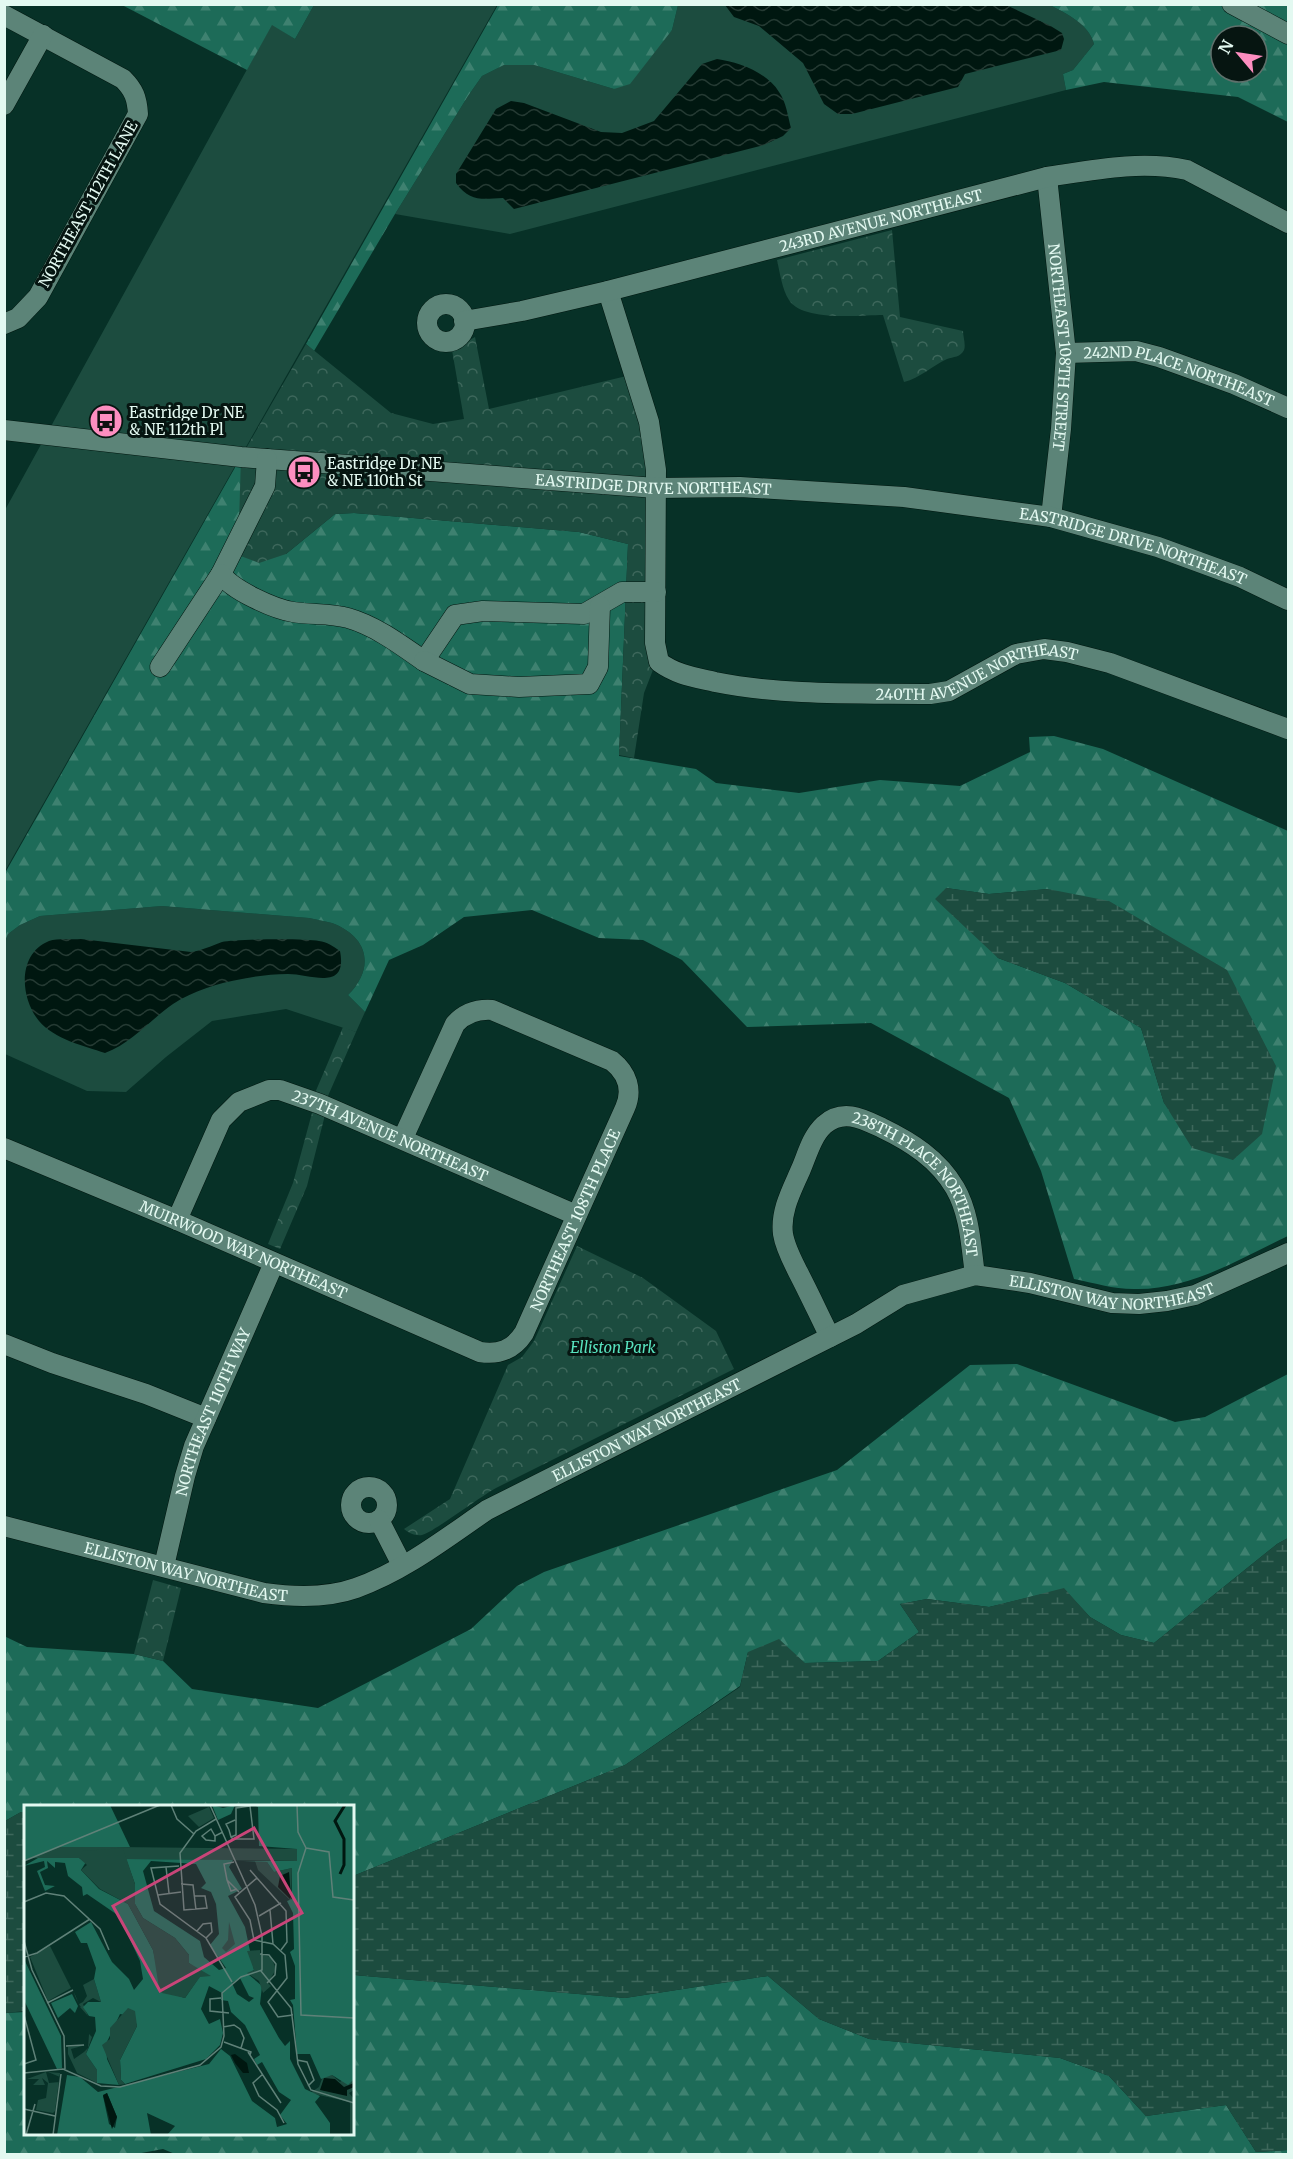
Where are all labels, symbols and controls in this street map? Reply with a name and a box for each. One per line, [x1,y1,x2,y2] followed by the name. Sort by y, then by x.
[1209,24,1269,84] north arrow
[1214,36,1238,57] text: N
[34,117,142,291] street label: NORTHEAST 112TH LANE
[777,184,985,256] street label: 243RD AVENUE NORTHEAST
[1045,243,1076,452] street label: NORTHEAST 108TH STREET
[1083,342,1278,410] street label: 242ND PLACE NORTHEAST
[88,403,124,439] bus stop icon: Eastridge Dr NE & NE 112th Pl
[129,403,245,439] place label: Eastridge Dr NE & NE 112th Pl
[286,454,322,490] bus stop icon: Eastridge Dr NE & NE 110th St
[327,454,443,490] place label: Eastridge Dr NE & NE 110th St
[535,470,773,498] street label: EASTRIDGE DRIVE NORTHEAST
[1018,503,1251,589] street label: EASTRIDGE DRIVE NORTHEAST
[876,639,1081,704] street label: 240TH AVENUE NORTHEAST
[290,1085,491,1185] street label: 237TH AVENUE NORTHEAST
[850,1107,982,1258] street label: 238TH PLACE NORTHEAST
[526,1125,624,1314] street label: NORTHEAST 108TH PLACE
[137,1196,351,1303] street label: MUIRWOOD WAY NORTHEAST
[1008,1271,1218,1314] street label: ELLISTON WAY NORTHEAST
[171,1325,254,1498] street label: NORTHEAST 110TH WAY
[570,1338,657,1357] park label: Elliston Park
[549,1374,745,1485] street label: ELLISTON WAY NORTHEAST
[82,1538,289,1605] street label: ELLISTON WAY NORTHEAST
[24,1805,354,2135] inset map

